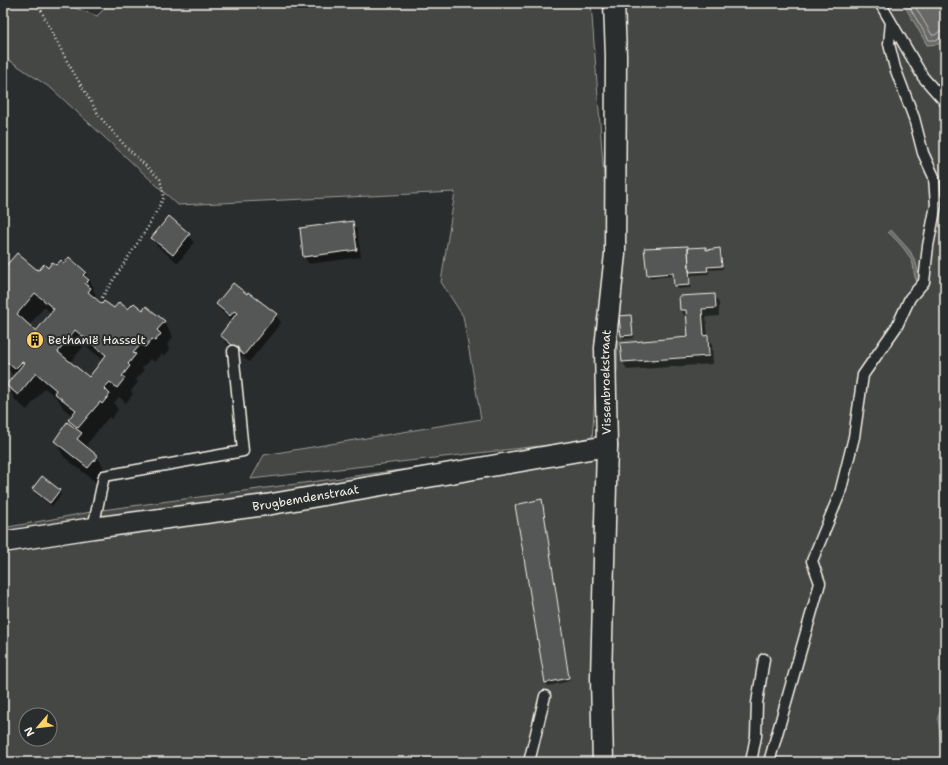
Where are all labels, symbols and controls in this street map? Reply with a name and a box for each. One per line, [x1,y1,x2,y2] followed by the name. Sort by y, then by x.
[597,329,615,435] street label: Vissenbroekstraat
[25,330,45,350] building icon: Bethanië Hasselt
[48,332,146,348] place label: Bethanië Hasselt
[252,481,360,515] street label: Brugbemdenstraat
[18,707,58,747] north arrow
[21,724,38,739] text: N

